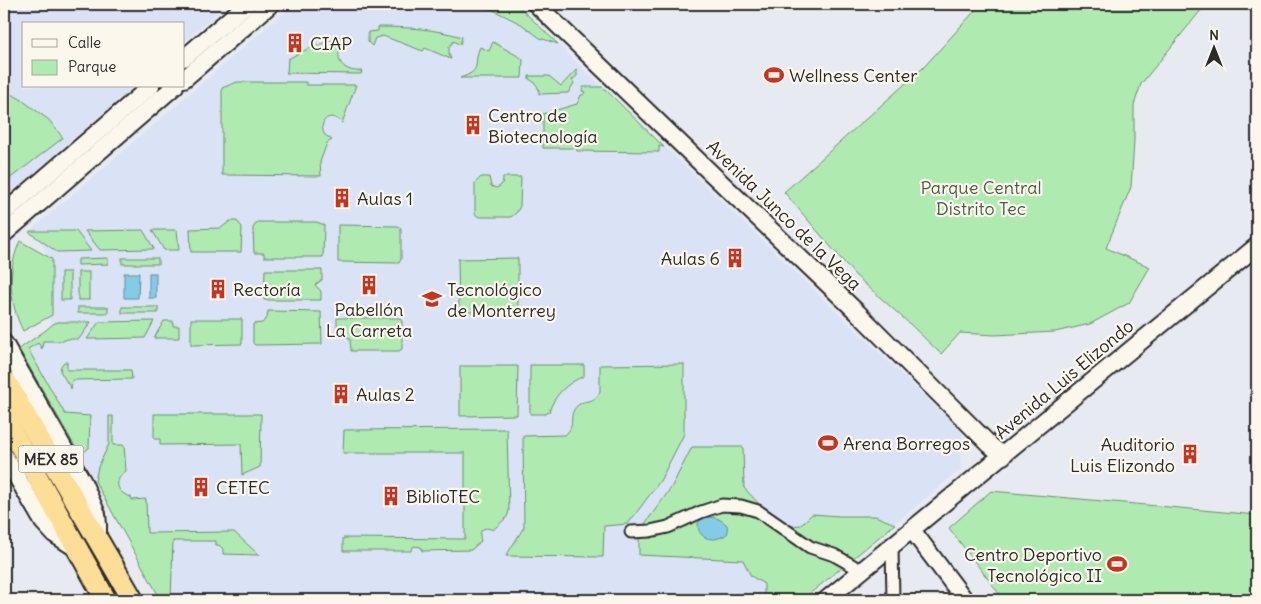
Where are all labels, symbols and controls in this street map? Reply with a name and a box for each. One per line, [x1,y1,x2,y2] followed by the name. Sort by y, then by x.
[22,22,185,88] legend
[1188,22,1238,72] north arrow
[1209,26,1219,44] text: N
[284,32,306,54] building icon: CIAP
[310,32,352,55] place label: CIAP
[68,33,101,52] text: Calle
[68,57,116,76] text: Parque
[763,64,785,86] sports icon: Wellness Center
[789,64,918,87] place label: Wellness Center
[488,104,598,148] place label: Centro de Biotecnología
[462,114,484,136] building icon: Centro de Biotecnología
[702,135,866,295] street label: Avenida Junco de la Vega
[920,176,1042,220] park label: Parque Central Distrito Tec
[331,187,353,209] building icon: Aulas 1
[357,187,413,210] place label: Aulas 1
[661,247,720,270] place label: Aulas 6
[724,247,746,269] building icon: Aulas 6
[358,274,380,296] building icon: Pabellón La Carreta
[207,278,229,300] building icon: Rectoría
[233,278,301,301] place label: Rectoría
[447,278,556,322] place label: Tecnológico de Monterrey
[421,288,443,310] school or university icon: Tecnológico de Monterrey
[326,298,412,342] place label: Pabellón La Carreta
[990,314,1138,444] street label: Avenida Luis Elizondo
[330,383,352,405] building icon: Aulas 2
[356,383,415,406] place label: Aulas 2
[817,432,839,454] sports icon: Arena Borregos
[843,432,970,455] place label: Arena Borregos
[1070,433,1175,477] place label: Auditorio Luis Elizondo
[1179,443,1201,465] building icon: Auditorio Luis Elizondo
[18,446,84,472] road number: MEX 85
[190,476,212,498] building icon: CETEC
[216,476,270,499] place label: CETEC
[380,485,402,507] building icon: BiblioTEC
[406,485,480,508] place label: BiblioTEC
[964,543,1102,587] place label: Centro Deportivo Tecnológico II
[1106,553,1128,575] sports icon: Centro Deportivo Tecnológico II

